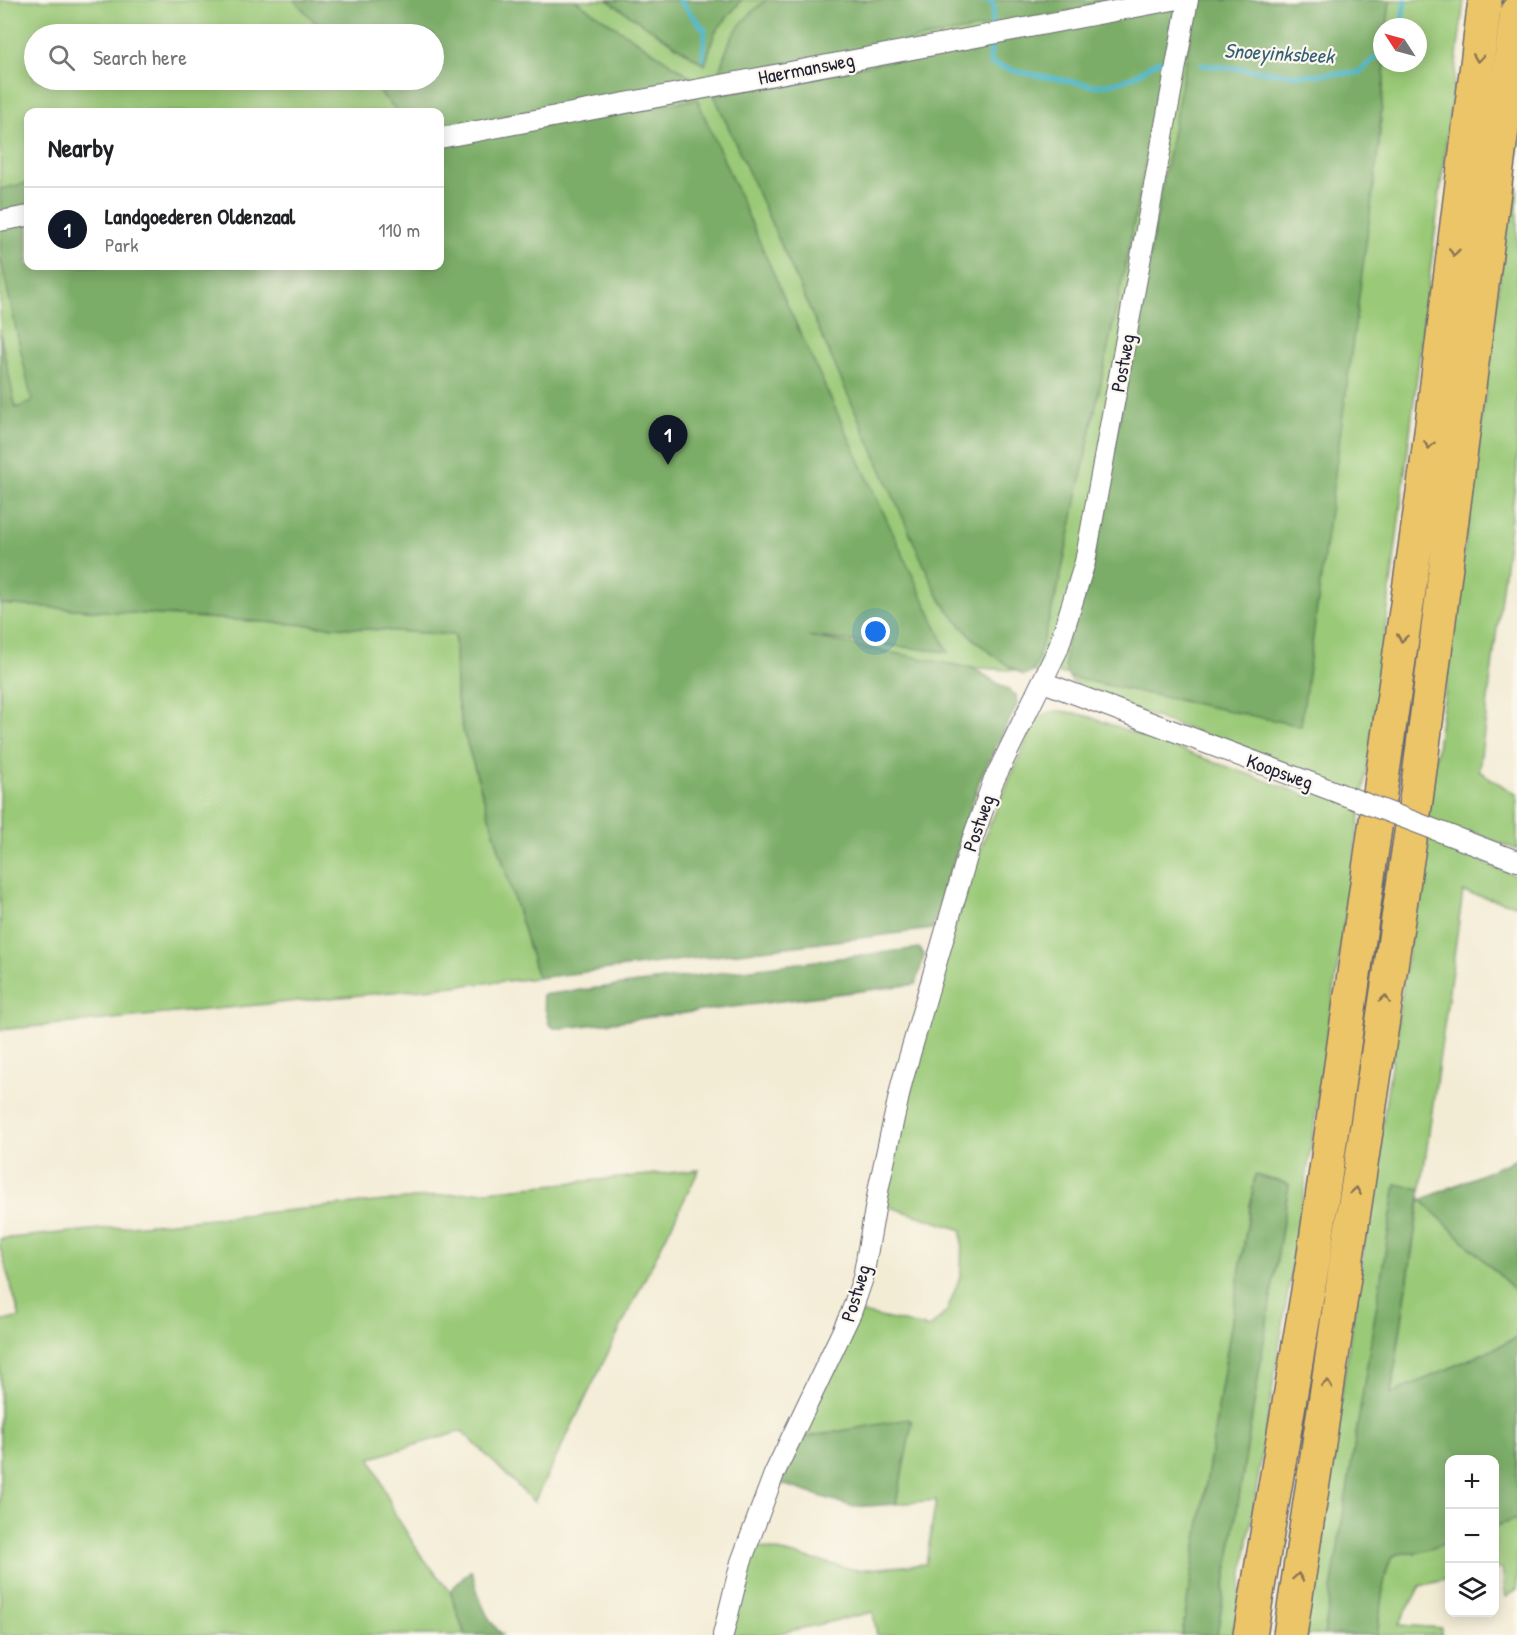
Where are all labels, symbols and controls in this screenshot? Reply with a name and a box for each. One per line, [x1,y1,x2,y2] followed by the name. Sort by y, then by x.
[1373,18,1427,72] north arrow
[24,24,444,90] search box
[1223,36,1337,70] water label: Snoeyinksbeek
[45,41,78,74] icon: search
[93,42,187,72] text: Search here
[756,45,856,91] street label: Haermansweg
[1472,53,1485,63] one-way arrow
[48,130,114,165] text: Nearby
[105,201,295,231] text: Landgoederen Oldenzaal
[64,216,71,243] text: 1
[378,216,420,243] text: 110 m
[105,231,138,258] text: Park
[1448,247,1460,256] one-way arrow
[1104,332,1140,394] street label: Postweg
[648,416,688,465] pin: 1
[1424,440,1436,450] one-way arrow
[861,617,890,646] your location
[1396,633,1408,643] one-way arrow
[1243,747,1317,796] street label: Koopsweg
[956,791,1000,855] street label: Postweg
[1378,994,1391,1004] one-way arrow
[1349,1187,1361,1196] one-way arrow
[834,1261,876,1325] street label: Postweg
[1320,1380,1332,1389] one-way arrow
[1445,1455,1499,1617] map controls
[1445,1455,1499,1509] button: +
[1445,1509,1499,1563] button: −
[1445,1563,1499,1617] button: layers
[1292,1573,1304,1582] one-way arrow

